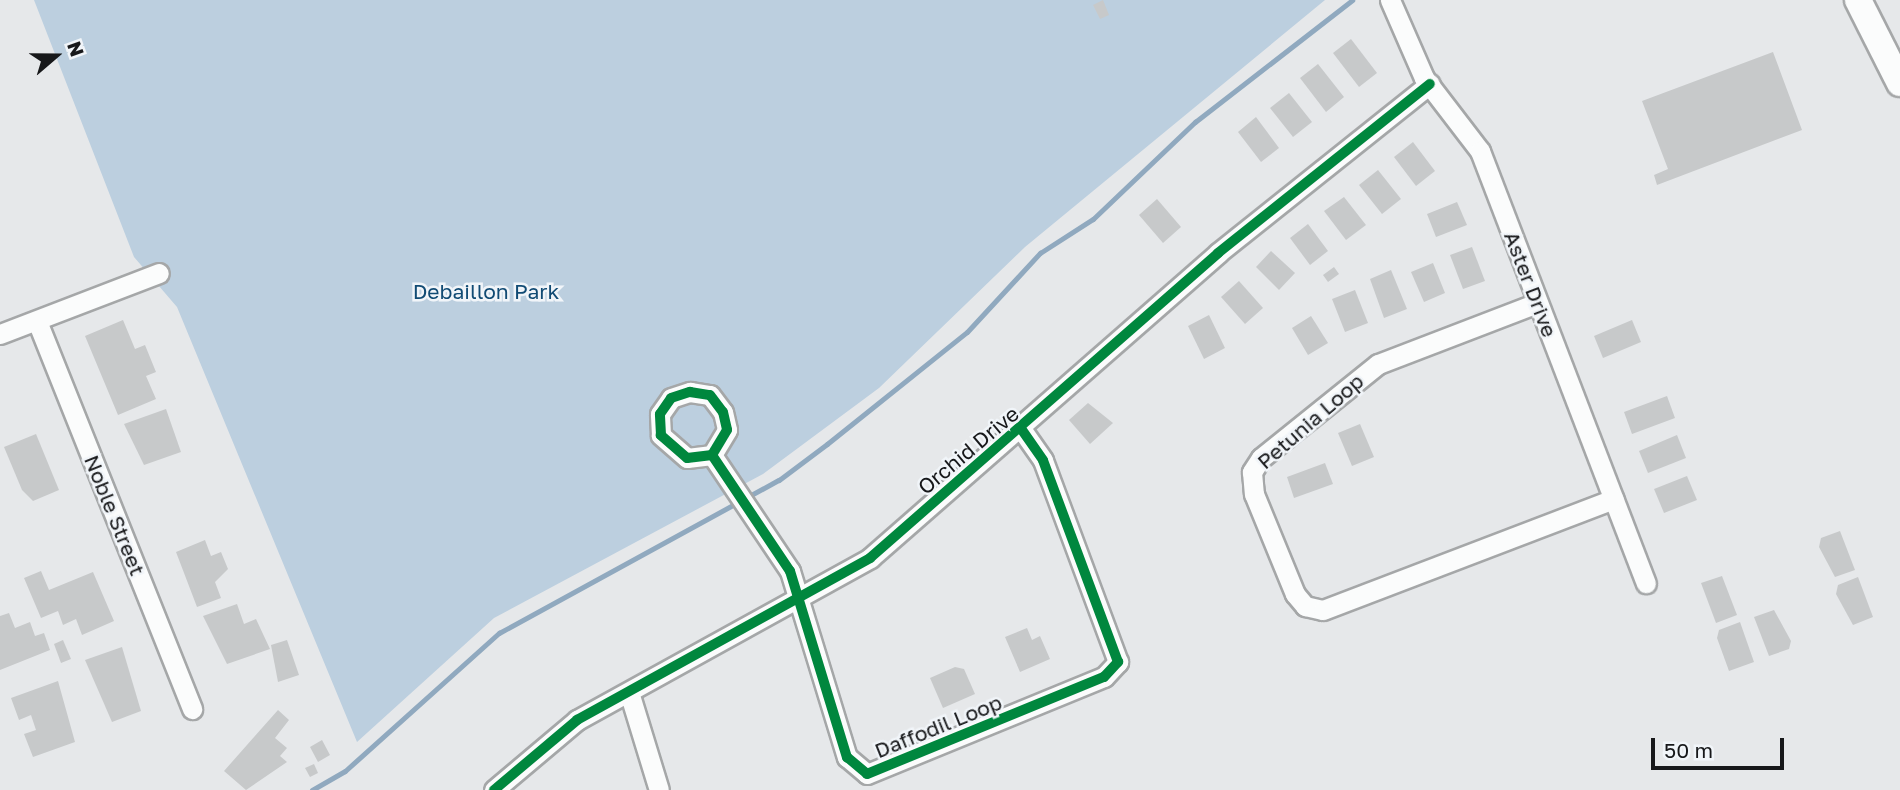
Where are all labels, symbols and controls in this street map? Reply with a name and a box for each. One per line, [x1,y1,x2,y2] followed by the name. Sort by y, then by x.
[21,21,91,91] north arrow
[63,38,89,59] text: N
[1499,228,1563,340] street label: Aster Drive
[413,278,559,304] park label: Debaillon Park
[1252,368,1368,474] street label: Petunia Loop
[913,401,1023,499] street label: Orchid Drive
[79,451,151,579] street label: Noble Street
[871,689,1005,763] street label: Daffodil Loop
[1655,724,1788,768] scale bar
[1664,737,1713,763] text: 50 m

